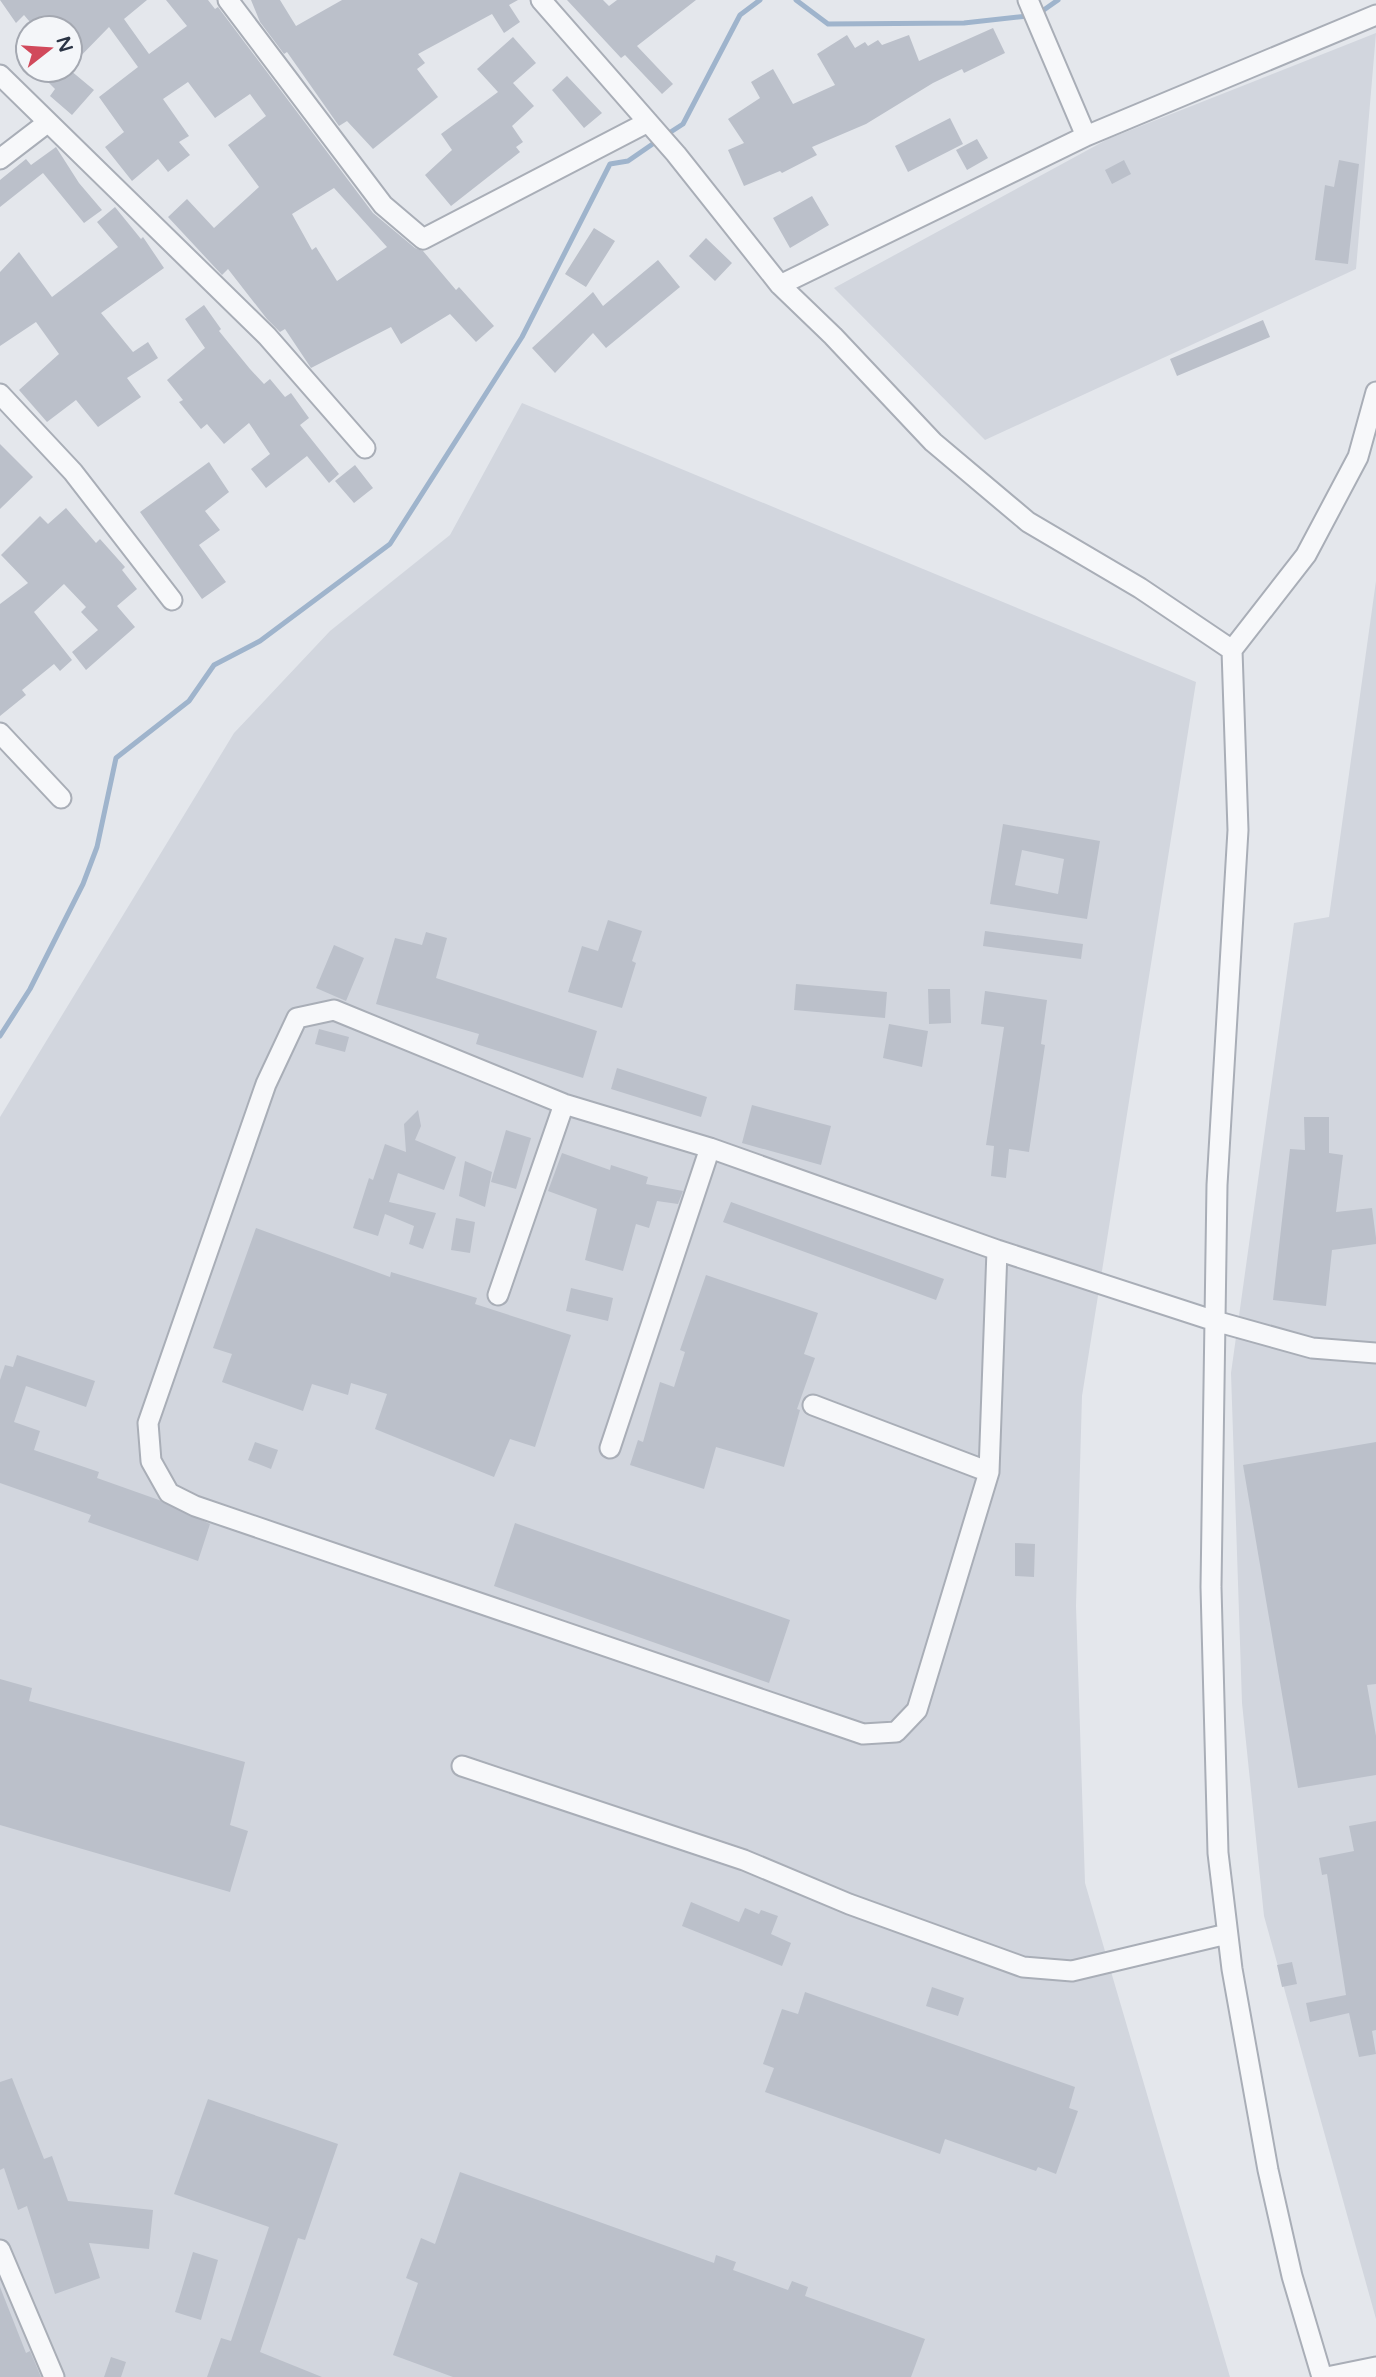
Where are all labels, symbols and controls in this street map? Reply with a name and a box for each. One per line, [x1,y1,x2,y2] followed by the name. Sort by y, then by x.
[14,14,84,84] north arrow
[52,34,77,55] text: N

